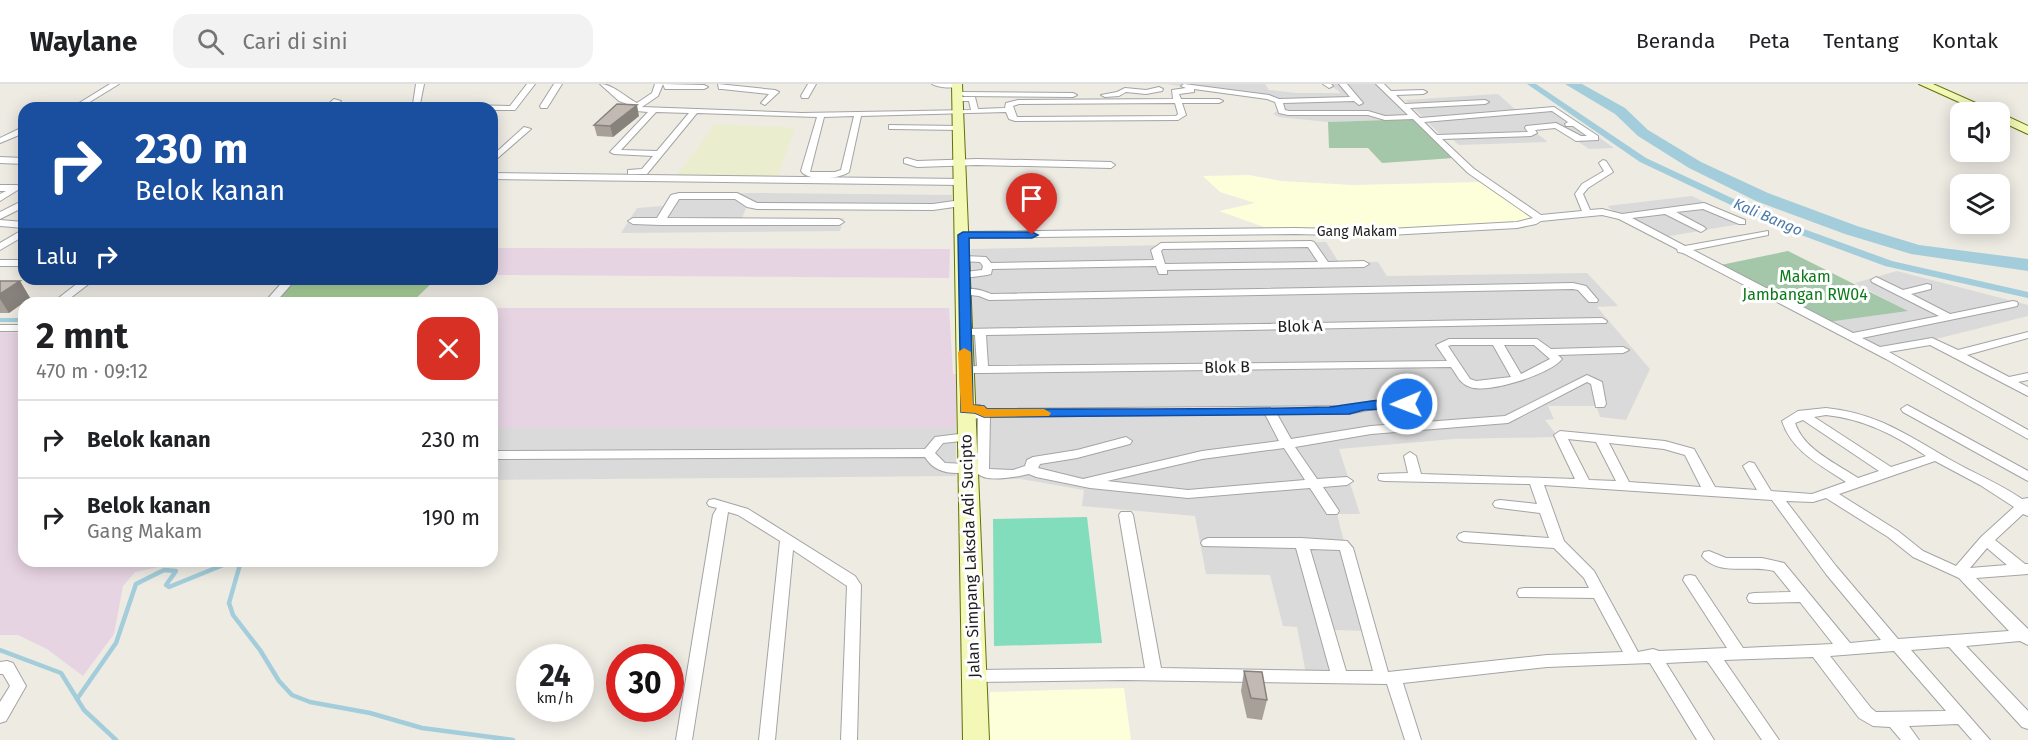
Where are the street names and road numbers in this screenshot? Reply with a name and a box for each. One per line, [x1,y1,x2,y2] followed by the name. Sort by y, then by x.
[1317,223,1397,240] street label: Gang Makam
[1277,316,1324,336] street label: Blok A
[1204,357,1250,377] street label: Blok B
[956,434,984,678] street label: Jalan Simpang Laksda Adi Sucipto

